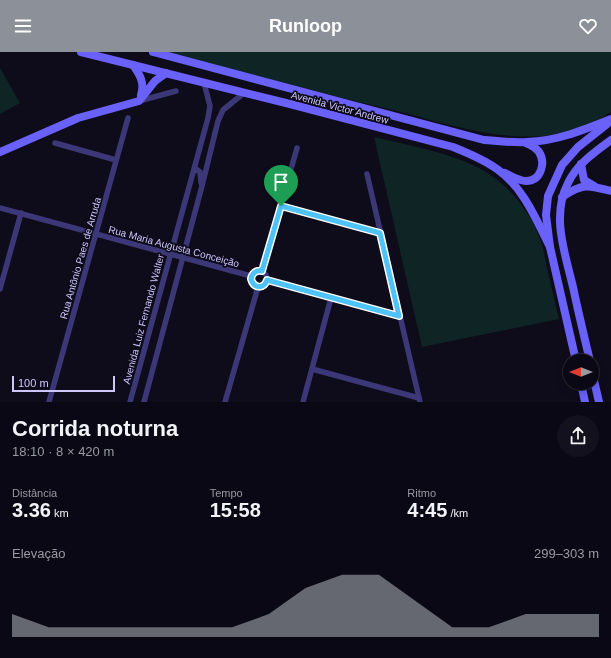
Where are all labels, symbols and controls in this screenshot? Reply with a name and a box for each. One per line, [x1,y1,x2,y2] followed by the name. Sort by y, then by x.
[12,15,34,37] icon: menu
[577,15,599,37] icon: heart
[269,16,342,36] text: Runloop
[290,89,390,126] street label: Avenida Victor Andrew
[264,165,298,206] pin
[270,171,292,193] icon: arrive
[58,196,103,320] street label: Rua Antônio Paes de Arruda
[107,224,241,269] street label: Rua Maria Augusta Conceição
[121,252,166,385] street label: Avenida Luiz Fernando Walter
[563,354,599,390] north arrow
[563,354,599,390] map controls
[12,374,115,393] scale bar
[18,377,49,389] text: 100 m
[557,415,599,457] button: share
[12,416,178,441] text: Corrida noturna
[12,444,114,459] text: 18:10 · 8 × 420 m
[12,487,57,499] text: Distância
[210,487,243,499] text: Tempo
[407,487,436,499] text: Ritmo
[12,499,51,521] text: 3.36
[210,499,261,521] text: 15:58
[407,499,447,521] text: 4:45
[51,507,69,519] text: km
[447,507,468,519] text: /km
[12,546,65,561] text: Elevação
[534,546,599,561] text: 299–303 m

